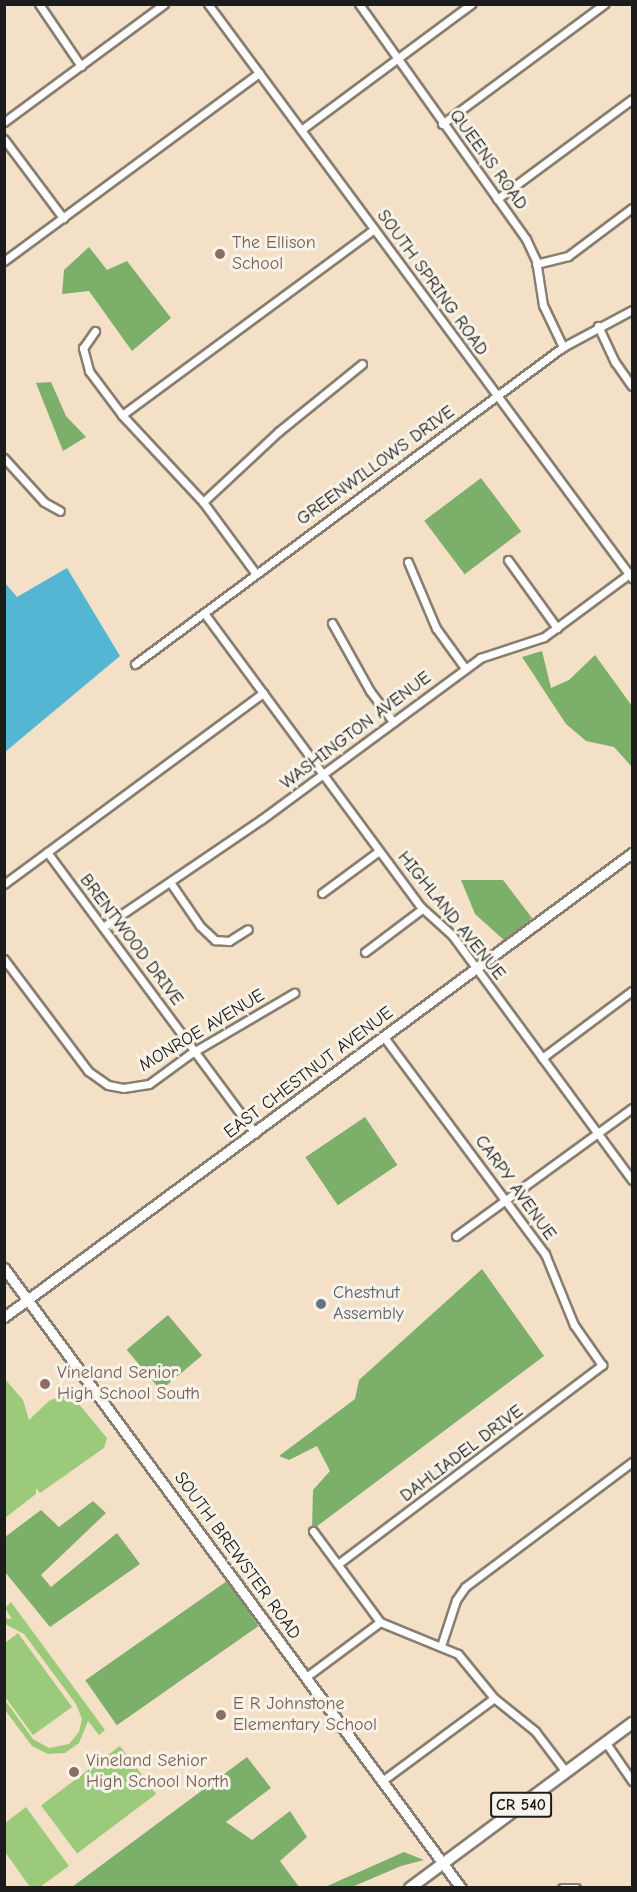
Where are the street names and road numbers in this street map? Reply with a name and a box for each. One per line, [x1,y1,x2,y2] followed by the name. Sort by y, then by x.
[444,106,532,214] street label: QUEENS ROAD
[372,206,492,360] street label: SOUTH SPRING ROAD
[293,402,459,530] street label: GREENWILLOWS DRIVE
[276,667,436,795] street label: WASHINGTON AVENUE
[392,847,510,985] street label: HIGHLAND AVENUE
[75,870,187,1010] street label: BRENTWOOD DRIVE
[135,985,269,1077] street label: MONROE AVENUE
[220,1002,398,1144] street label: EAST CHESTNUT AVENUE
[470,1131,560,1245] street label: CARPY AVENUE
[396,1401,528,1507] street label: DAHLIADEL DRIVE
[169,1468,305,1644] street label: SOUTH BREWSTER ROAD
[490,1792,552,1818] road number: CR 540

